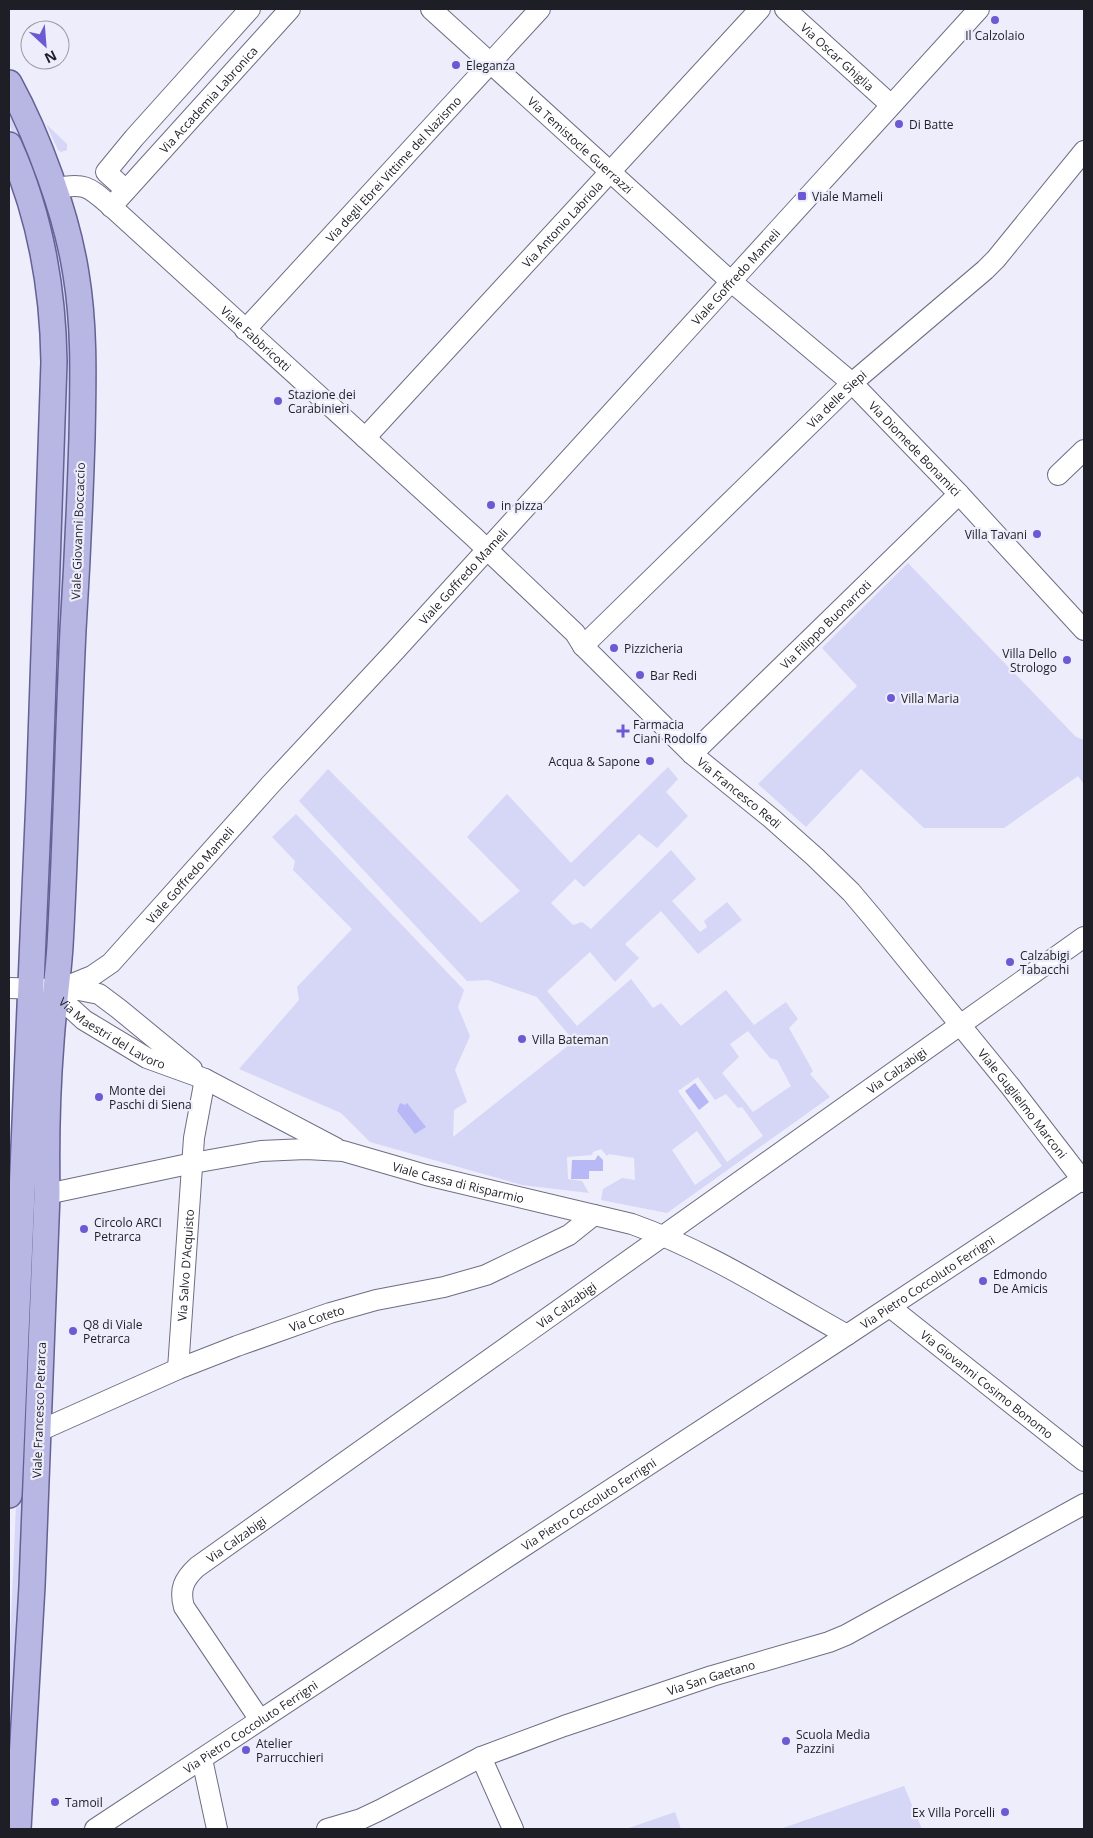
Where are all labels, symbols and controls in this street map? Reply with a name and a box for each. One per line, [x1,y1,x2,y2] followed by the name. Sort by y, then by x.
[989,14,1001,26] marker: Il Calzolaio
[797,19,878,94] street label: Via Oscar Ghiglia
[20,20,70,70] north arrow
[965,27,1025,44] place label: Il Calzolaio
[155,42,261,157] street label: Via Accademia Labronica
[42,46,60,68] text: N
[466,57,515,74] place label: Eleganza
[450,59,462,71] marker: Eleganza
[322,92,465,246] street label: Via degli Ebrei Vittime del Nazismo
[524,93,637,197] street label: Via Temistocle Guerrazzi
[909,116,954,133] place label: Di Batte
[893,118,905,130] marker: Di Batte
[518,177,606,271] street label: Via Antonio Labriola
[812,188,883,205] place label: Viale Mameli
[796,190,808,202] marker: Viale Mameli
[687,225,784,328] street label: Viale Goffredo Mameli
[217,302,295,375] street label: Viale Fabbricotti
[803,366,870,431] street label: Via delle Siepi
[288,386,356,417] place label: Stazione dei Carabinieri
[272,395,284,407] marker: Stazione dei Carabinieri
[865,397,965,500] street label: Via Diomede Bonamici
[67,462,89,600] street label: Viale Giovanni Boccaccio
[501,497,543,514] place label: in pizza
[485,499,497,511] marker: in pizza
[415,524,511,628] street label: Viale Goffredo Mameli
[965,526,1027,543] place label: Villa Tavani
[1031,528,1043,540] marker: Villa Tavani
[776,576,875,673] street label: Via Filippo Buonarroti
[624,640,683,657] place label: Pizzicheria
[608,642,620,654] marker: Pizzicheria
[1002,645,1057,676] place label: Villa Dello Strologo
[1061,654,1073,666] marker: Villa Dello Strologo
[650,667,697,684] place label: Bar Redi
[634,669,646,681] marker: Bar Redi
[901,690,959,707] place label: Villa Maria
[885,692,897,704] marker: Villa Maria
[633,716,707,747] place label: Farmacia Ciani Rodolfo
[617,725,629,737] marker: Farmacia Ciani Rodolfo
[548,753,640,770] place label: Acqua & Sapone
[694,753,785,832] street label: Via Francesco Redi
[644,755,656,767] marker: Acqua & Sapone
[142,823,237,927] street label: Viale Goffredo Mameli
[1020,947,1069,978] place label: Calzabigi Tabacchi
[1004,956,1016,968] marker: Calzabigi Tabacchi
[55,993,168,1073] street label: Via Maestri del Lavoro
[532,1031,609,1048] place label: Villa Bateman
[516,1033,528,1045] marker: Villa Bateman
[863,1043,930,1097] street label: Via Calzabigi
[974,1045,1071,1162] street label: Viale Guglielmo Marconi
[109,1082,192,1113] place label: Monte dei Paschi di Siena
[93,1091,105,1103] marker: Monte dei Paschi di Siena
[391,1157,526,1207] street label: Viale Cassa di Risparmio
[173,1209,198,1322] street label: Via Salvo D'Acquisto
[94,1214,162,1245] place label: Circolo ARCI Petrarca
[78,1223,90,1235] marker: Circolo ARCI Petrarca
[857,1231,998,1332] street label: Via Pietro Coccoluto Ferrigni
[993,1266,1048,1297] place label: Edmondo De Amicis
[977,1275,989,1287] marker: Edmondo De Amicis
[533,1278,599,1332] street label: Via Calzabigi
[287,1301,346,1335] street label: Via Coteto
[83,1316,143,1347] place label: Q8 di Viale Petrarca
[67,1325,79,1337] marker: Q8 di Viale Petrarca
[917,1326,1057,1442] street label: Via Giovanni Cosimo Bonomo
[28,1342,50,1478] street label: Viale Francesco Petrarca
[518,1454,659,1554] street label: Via Pietro Coccoluto Ferrigni
[203,1512,269,1566] street label: Via Calzabigi
[665,1655,757,1699] street label: Via San Gaetano
[180,1676,321,1777] street label: Via Pietro Coccoluto Ferrigni
[796,1726,870,1757] place label: Scuola Media Pazzini
[256,1735,324,1766] place label: Atelier Parrucchieri
[780,1735,792,1747] marker: Scuola Media Pazzini
[240,1744,252,1756] marker: Atelier Parrucchieri
[65,1794,103,1811] place label: Tamoil
[49,1796,61,1808] marker: Tamoil
[912,1804,995,1821] place label: Ex Villa Porcelli
[999,1806,1011,1818] marker: Ex Villa Porcelli

